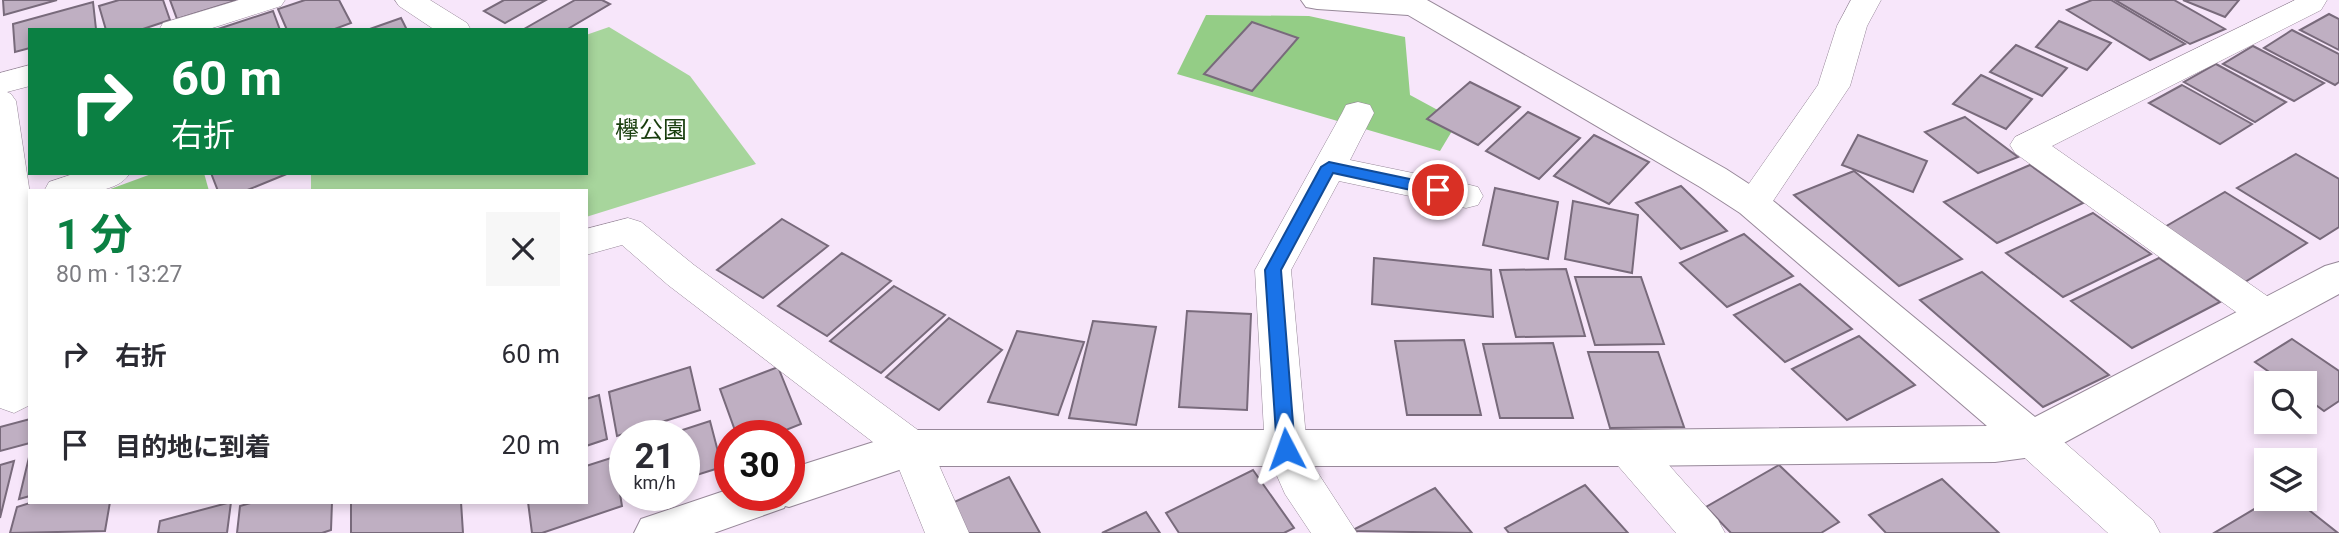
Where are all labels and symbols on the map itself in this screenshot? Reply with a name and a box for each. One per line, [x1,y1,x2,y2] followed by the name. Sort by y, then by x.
[615,116,687,144] park label: 欅公園
[1408,160,1468,220] pin
[1249,412,1323,486] position arrow
[714,420,805,511] speed limit sign: 30

